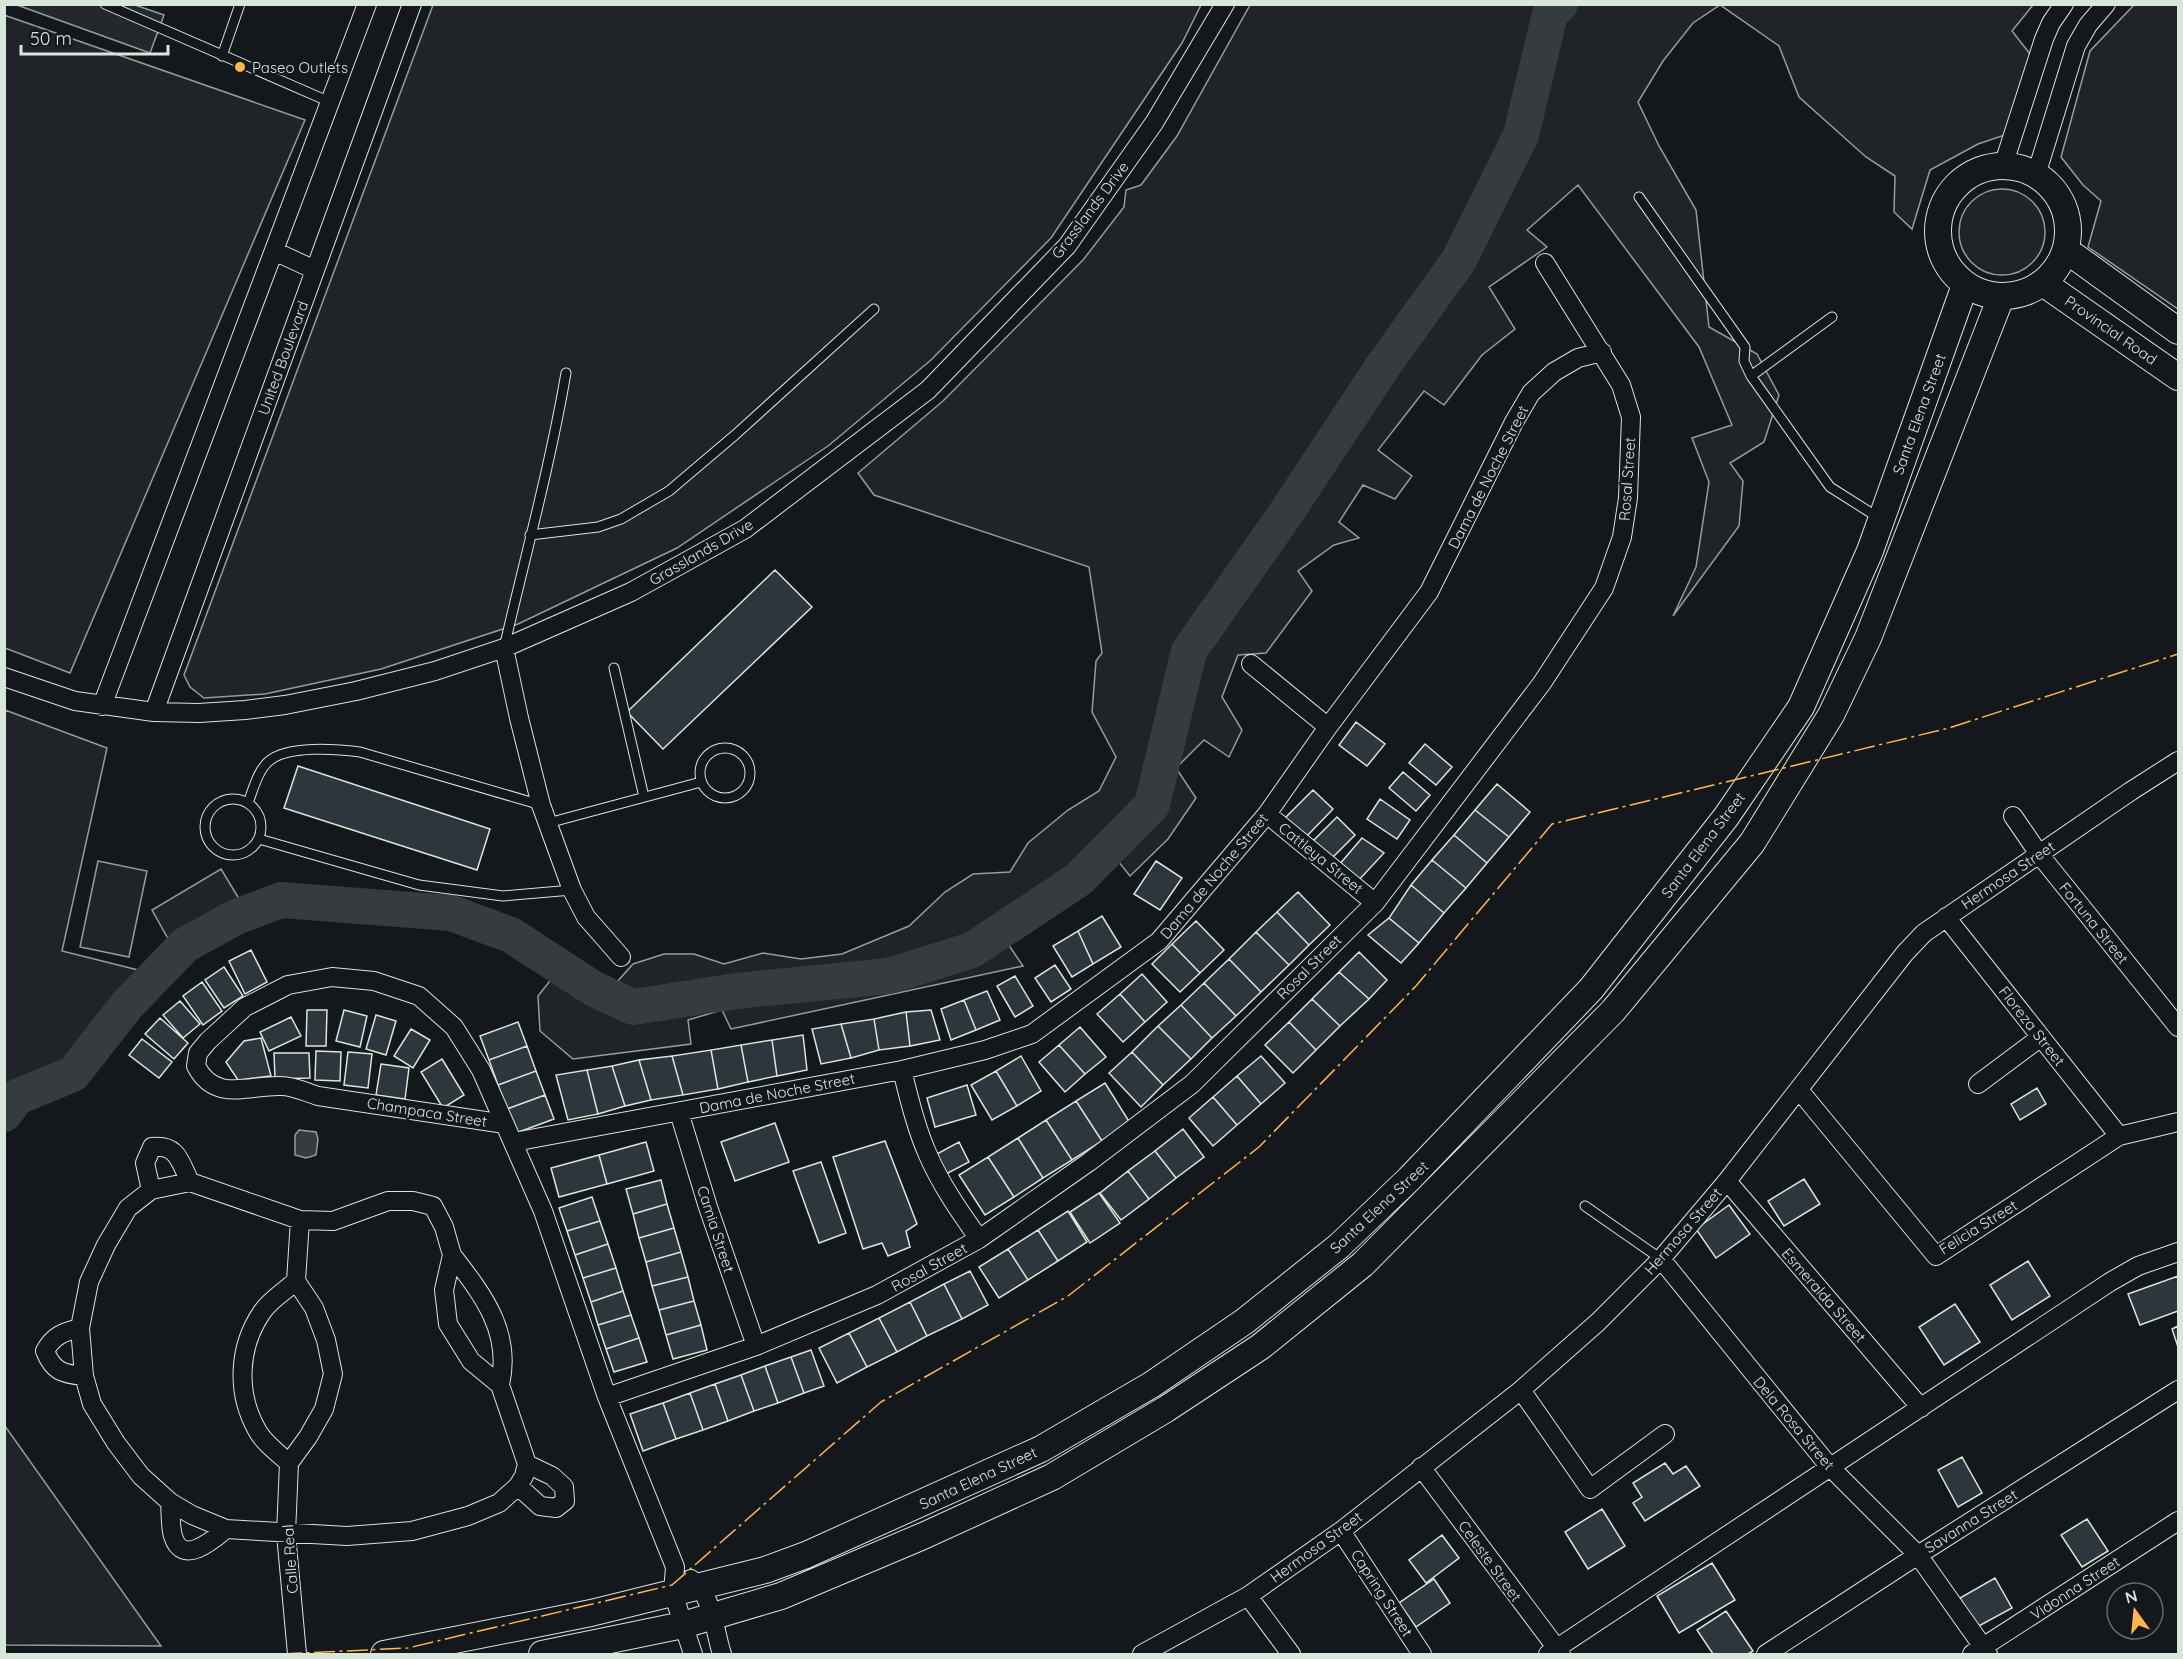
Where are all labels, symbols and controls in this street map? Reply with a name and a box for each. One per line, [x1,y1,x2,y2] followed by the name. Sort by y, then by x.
[21,18,168,56] scale bar
[30,27,72,50] text: 50 m
[252,58,348,77] place label: Paseo Outlets
[233,60,247,74] marker: Paseo Outlets
[1047,158,1133,262] street label: Grasslands Drive
[2061,291,2161,369] street label: Provincial Road
[254,298,312,418] street label: United Boulevard
[1888,351,1950,477] street label: Santa Elena Street
[1444,402,1532,552] street label: Dama de Noche Street
[1615,437,1639,521] street label: Rosal Street
[646,515,756,589] street label: Grasslands Drive
[1657,788,1749,902] street label: Santa Elena Street
[1156,809,1272,943] street label: Dama de Noche Street
[1275,818,1367,898] street label: Cattleya Street
[1957,837,2059,913] street label: Hermosa Street
[2055,878,2133,968] street label: Fortuna Street
[1273,931,1345,1003] street label: Rosal Street
[1995,982,2069,1070] street label: Floreza Street
[698,1069,856,1117] street label: Dama de Noche Street
[366,1093,488,1131] street label: Champaca Street
[1326,1157,1432,1257] street label: Santa Elena Street
[693,1183,739,1275] street label: Camia Street
[1640,1184,1726,1278] street label: Hermosa Street
[1935,1195,2021,1259] street label: Felicia Street
[888,1238,970,1296] street label: Rosal Street
[1778,1244,1870,1346] street label: Esmeralda Street
[1749,1372,1839,1474] street label: Dela Rosa Street
[916,1442,1040,1514] street label: Santa Elena Street
[1921,1485,2021,1557] street label: Savanna Street
[1266,1507,1366,1587] street label: Hermosa Street
[1454,1517,1526,1605] street label: Celeste Street
[278,1524,302,1594] street label: Calle Real
[1347,1546,1417,1640] street label: Capring Street
[2027,1552,2123,1624] street label: Vidonna Street
[2105,1581,2165,1641] north arrow
[2123,1585,2139,1608] text: N

